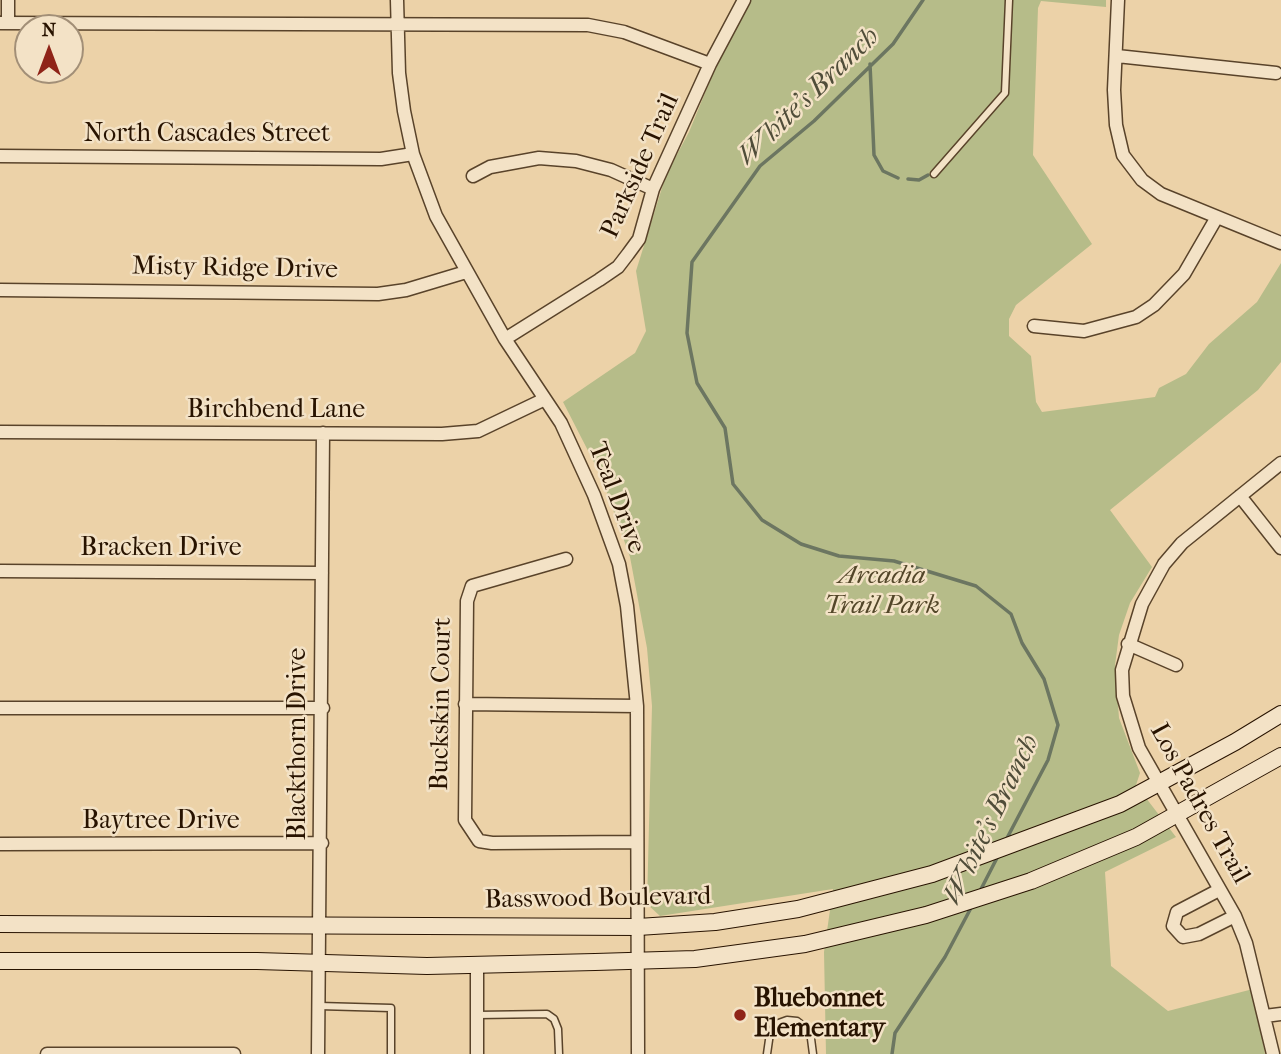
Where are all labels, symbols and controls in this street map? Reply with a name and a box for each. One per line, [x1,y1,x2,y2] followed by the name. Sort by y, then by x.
[14,14,84,84] north arrow
[42,19,56,41] text: N
[731,21,887,173] water label: White's Branch
[595,89,687,243] street label: Parkside Trail
[84,119,330,151] street label: North Cascades Street
[132,252,338,286] street label: Misty Ridge Drive
[187,395,365,427] street label: Birchbend Lane
[581,438,651,558] street label: Teal Drive
[80,533,242,565] street label: Bracken Drive
[824,561,940,622] park label: Arcadia Trail Park
[425,617,459,791] street label: Buckskin Court
[283,648,315,840] street label: Blackthorn Drive
[1142,718,1256,890] street label: Los Padres Trail
[936,730,1048,910] water label: White's Branch
[82,806,240,838] street label: Baytree Drive
[484,881,712,917] street label: Basswood Boulevard
[754,984,885,1046] place label: Bluebonnet Elementary
[732,1007,748,1023] marker: Bluebonnet Elementary

